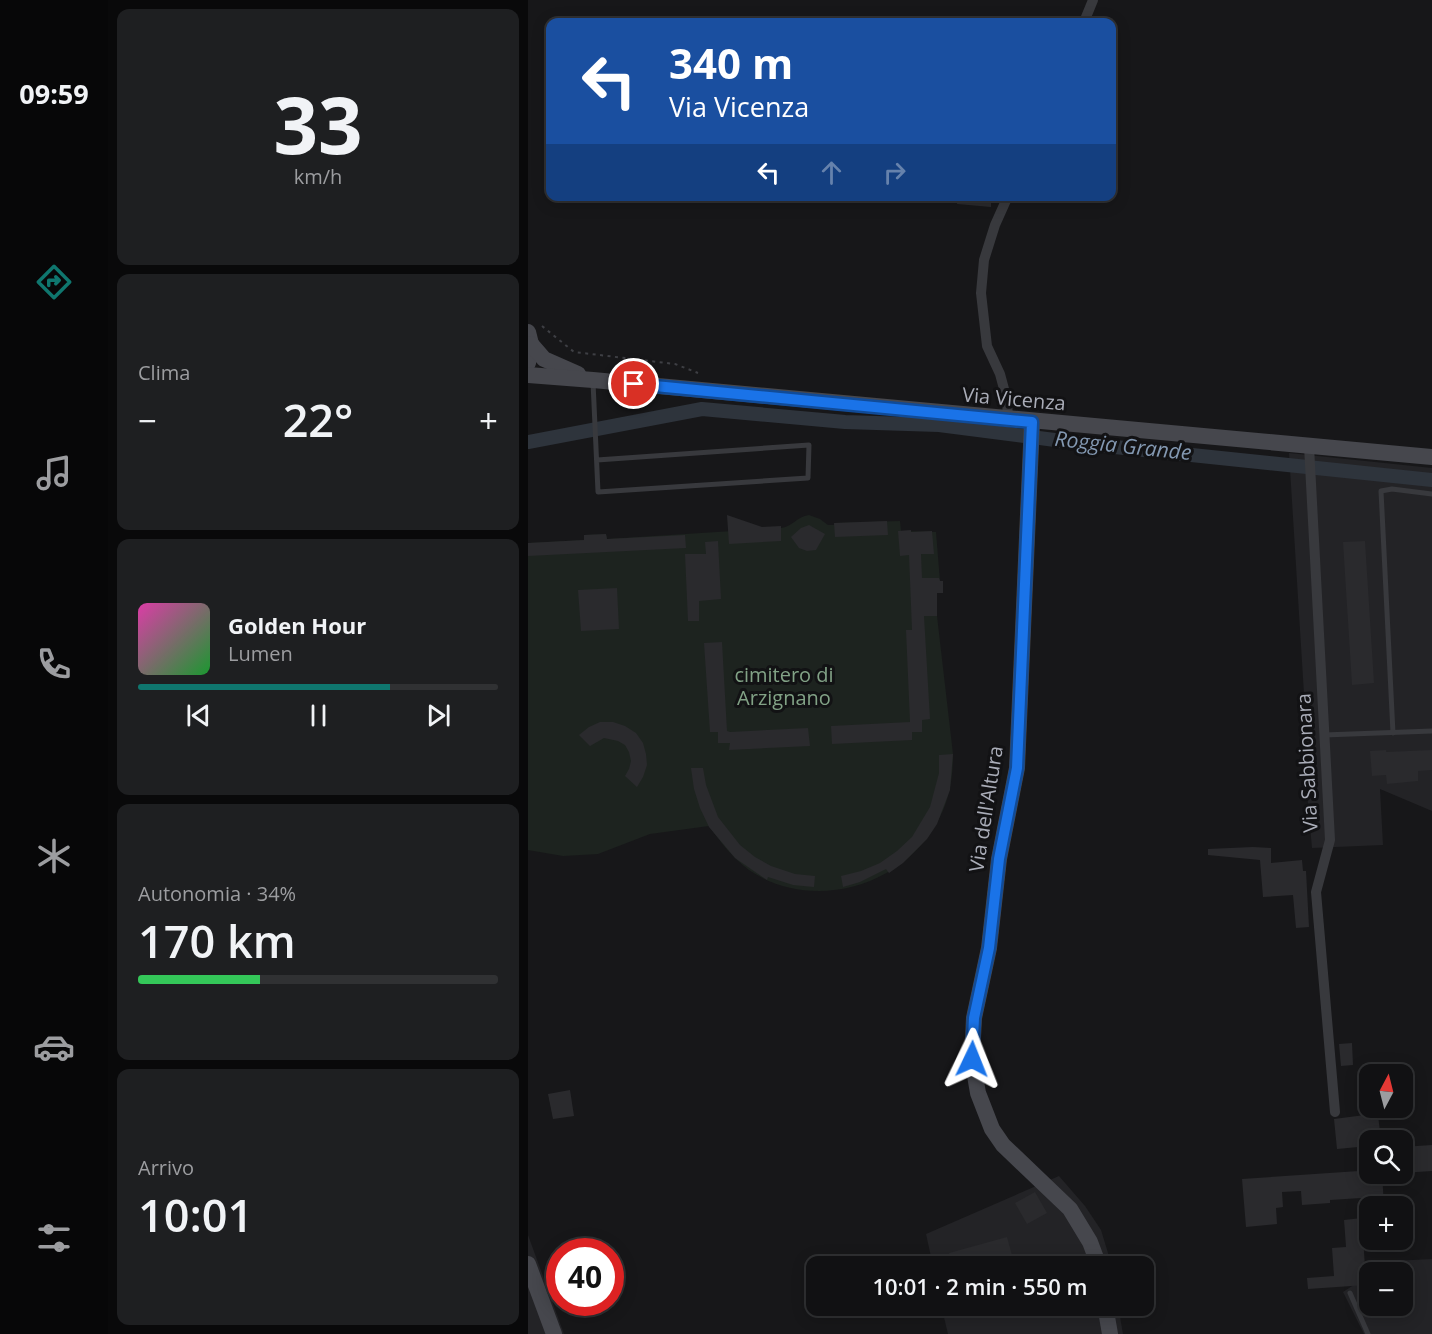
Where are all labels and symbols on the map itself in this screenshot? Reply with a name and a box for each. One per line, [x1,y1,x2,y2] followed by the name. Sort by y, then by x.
[608,358,659,409] pin
[961,381,1067,416] street label: Via Vicenza
[1053,424,1193,466] water label: Roggia Grande
[734,661,834,711] park label: cimitero di Arzignano
[1289,693,1324,833] street label: Via Sabbionara
[962,744,1009,874] street label: Via dell'Altura
[940,1027,1004,1091] position arrow
[1359,1064,1413,1118] north arrow
[546,1238,624,1316] speed limit sign: 40

